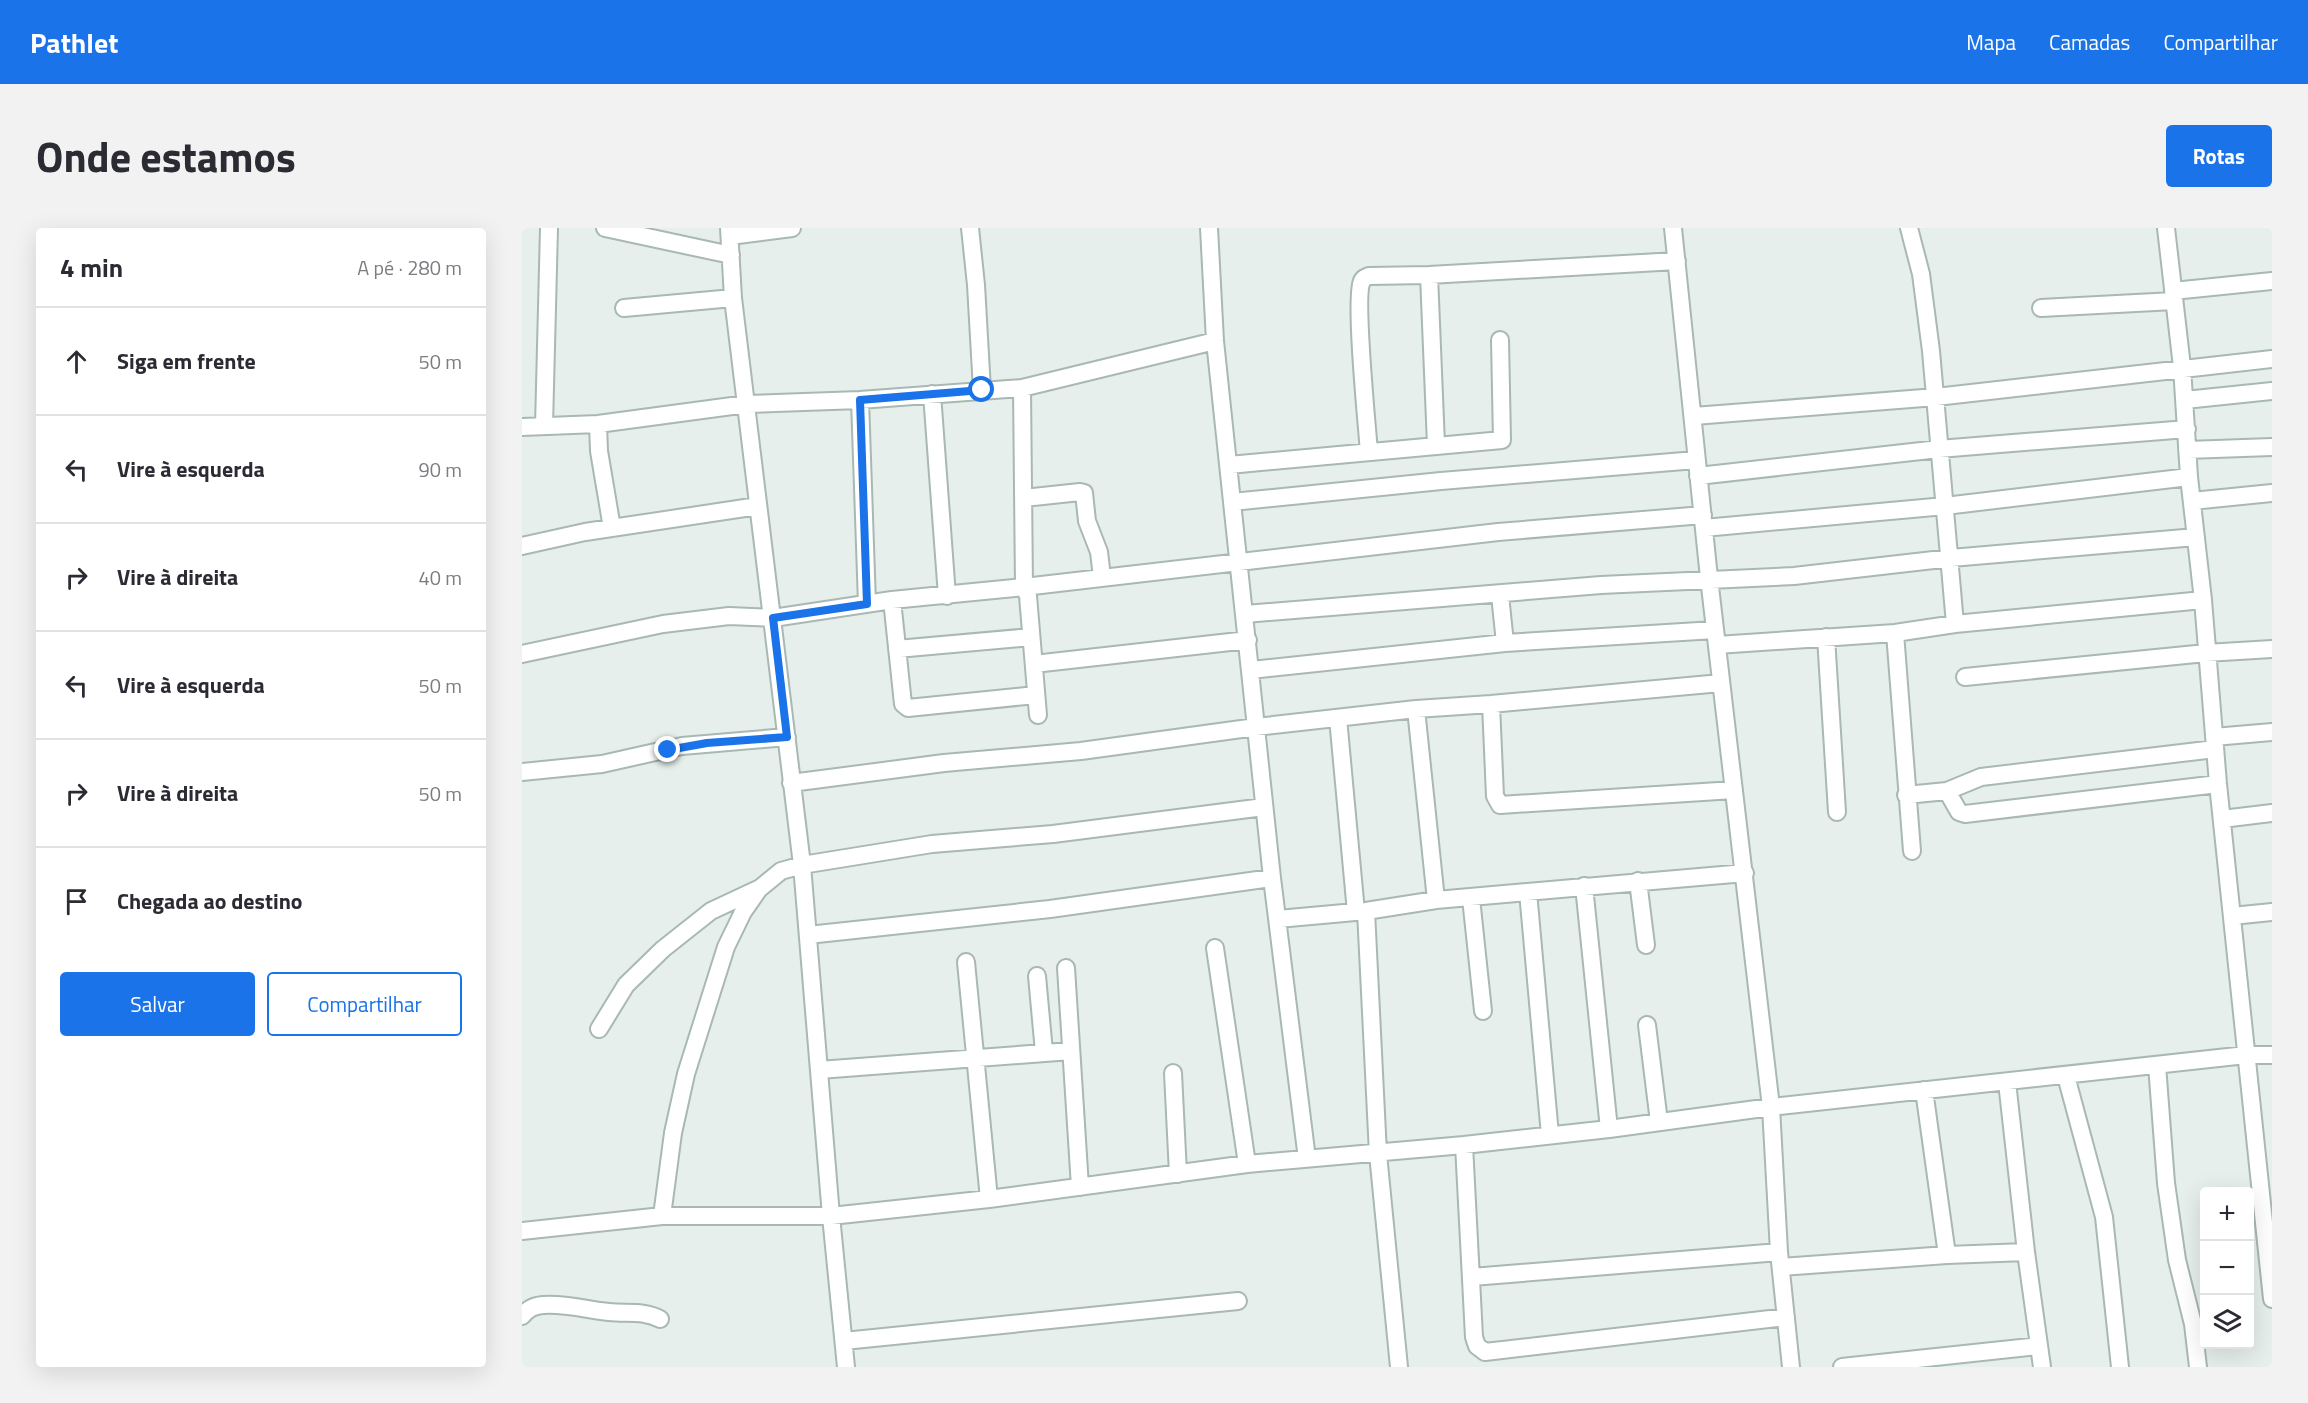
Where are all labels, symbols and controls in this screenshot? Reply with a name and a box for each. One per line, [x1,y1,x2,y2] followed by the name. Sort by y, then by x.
[30,21,118,64] text: Pathlet
[1966,26,2016,58] text: Mapa
[2049,26,2130,58] text: Camadas
[2163,26,2278,58] text: Compartilhar
[36,124,296,188] text: Onde estamos
[2166,125,2272,187] button: Rotas
[60,248,123,287] text: 4 min
[357,252,462,283] text: A pé · 280 m
[117,344,256,378] text: Siga em frente
[60,345,93,378] icon: ahead
[418,346,462,377] text: 50 m
[968,376,994,402] route start
[117,452,265,486] text: Vire à esquerda
[60,453,93,486] icon: left
[418,454,462,485] text: 90 m
[117,560,238,594] text: Vire à direita
[60,561,93,594] icon: right
[418,562,462,593] text: 40 m
[117,668,265,702] text: Vire à esquerda
[60,669,93,702] icon: left
[418,670,462,701] text: 50 m
[654,736,680,762] route end
[117,776,238,810] text: Vire à direita
[60,777,93,810] icon: right
[418,778,462,809] text: 50 m
[117,884,303,918] text: Chegada ao destino
[60,885,93,918] icon: arrive
[60,972,255,1036] button: Salvar
[267,972,462,1036] button: Compartilhar
[2200,1187,2254,1349] map controls
[2200,1187,2254,1241] button: +
[2200,1241,2254,1295] button: −
[2200,1295,2254,1349] button: layers

